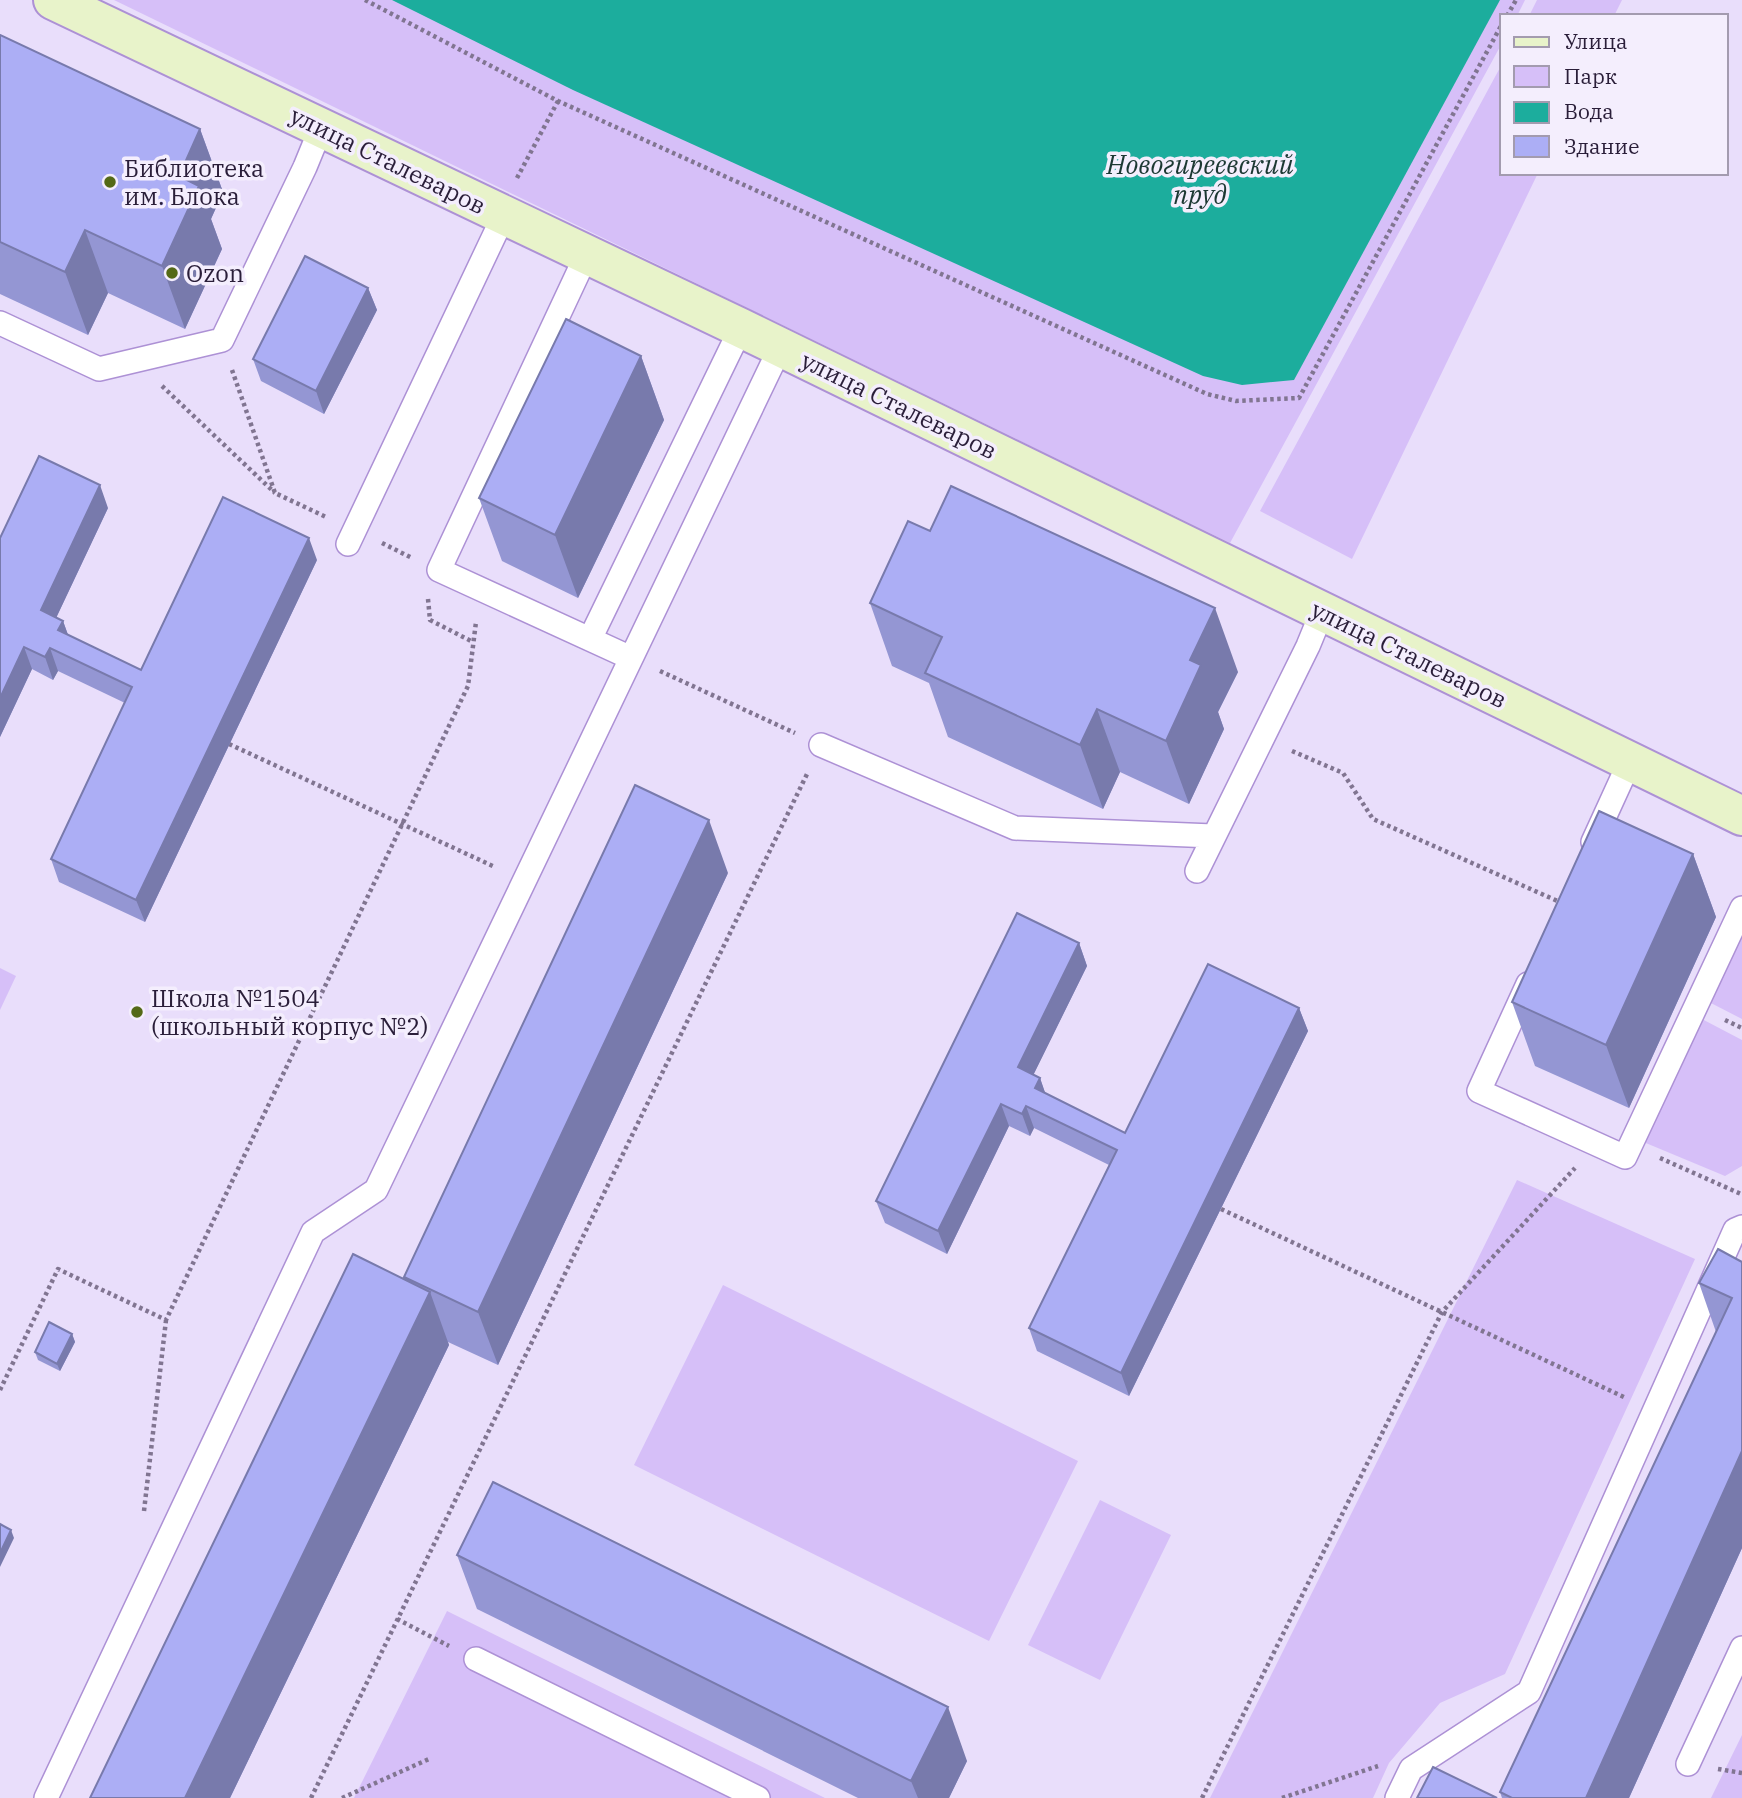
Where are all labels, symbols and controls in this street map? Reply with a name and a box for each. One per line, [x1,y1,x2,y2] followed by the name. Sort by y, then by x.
[1500,14,1728,175] legend
[1564,27,1628,55] text: Улица
[1564,62,1617,90] text: Парк
[1564,97,1614,125] text: Вода
[285,99,491,221] street label: улица Сталеваров
[1564,132,1639,160] text: Здание
[1106,147,1294,211] water label: Новогиреевский пруд
[124,152,264,212] place label: Библиотека им. Блока
[102,174,118,190] marker: Библиотека им. Блока
[186,257,244,289] place label: Ozon
[164,265,180,281] marker: Ozon
[796,344,1002,466] street label: улица Сталеваров
[1306,593,1512,715] street label: улица Сталеваров
[151,982,429,1042] place label: Школа №1504 (школьный корпус №2)
[129,1004,145,1020] marker: Школа №1504 (школьный корпус №2)

